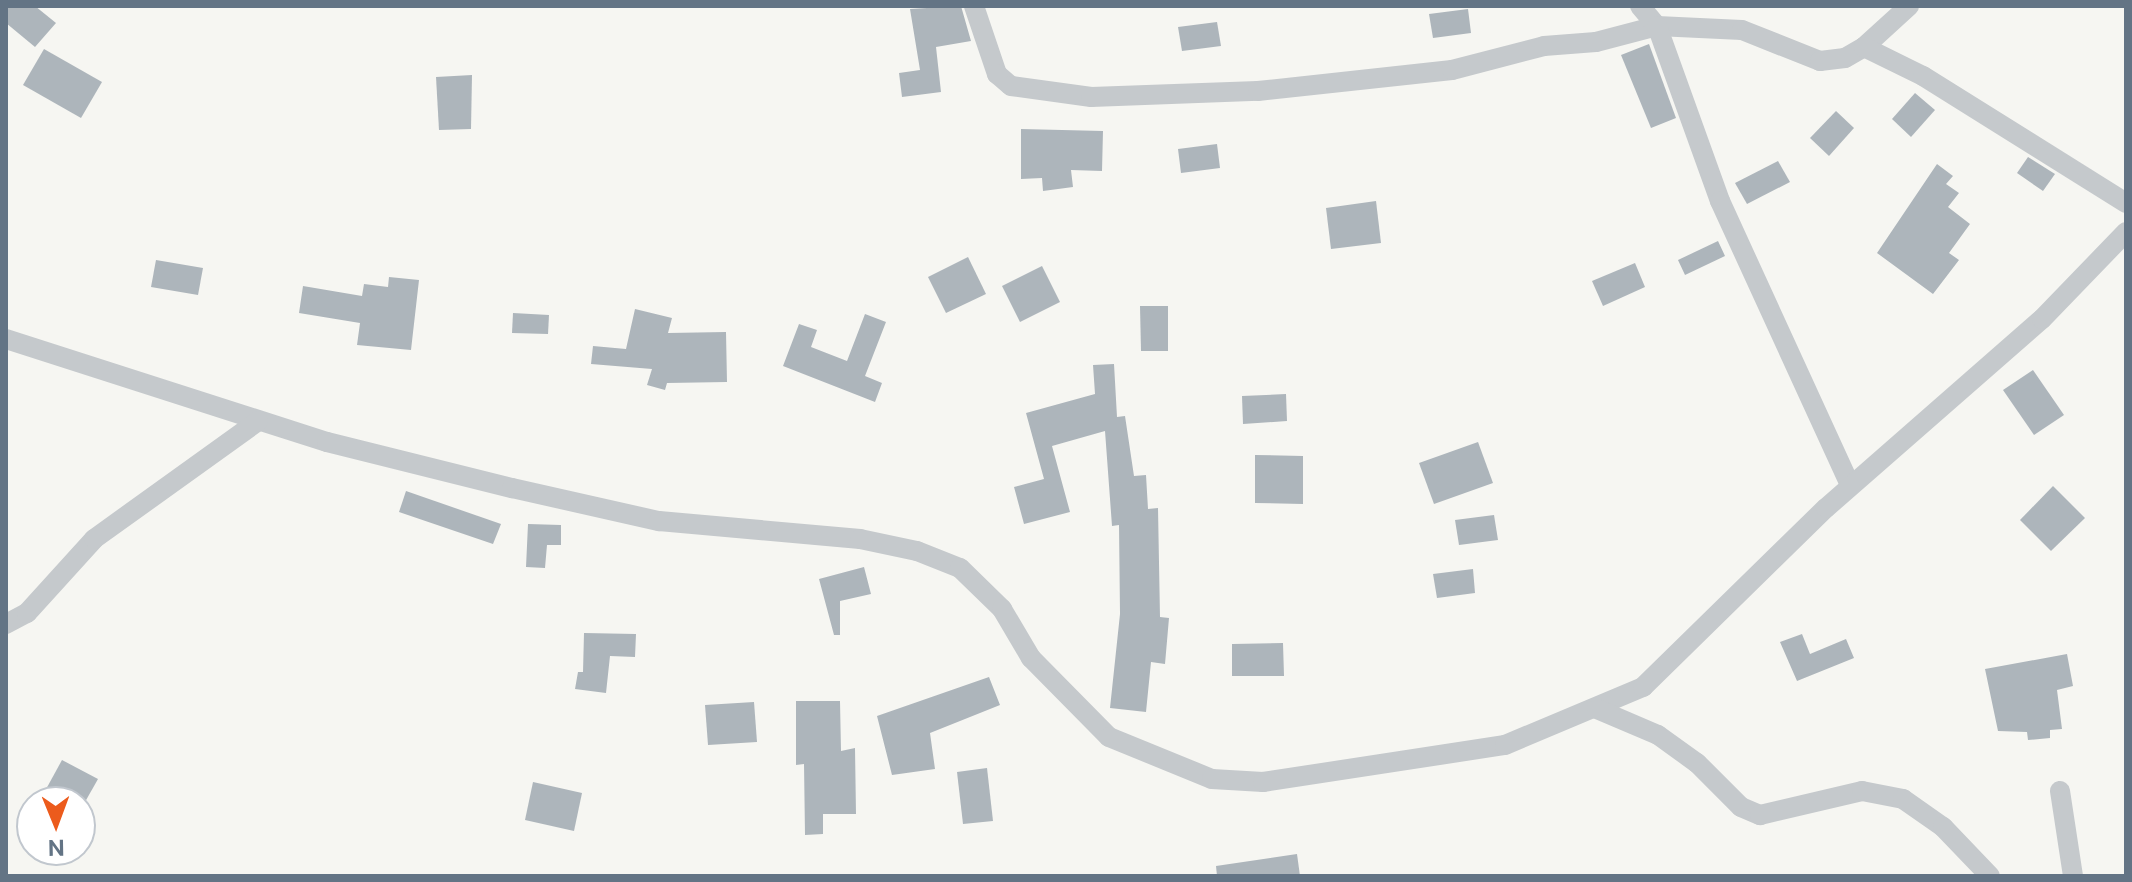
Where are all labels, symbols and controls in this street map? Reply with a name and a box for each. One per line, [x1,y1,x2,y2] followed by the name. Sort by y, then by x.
[16,786,96,866] north arrow
[48,835,65,861] text: N

